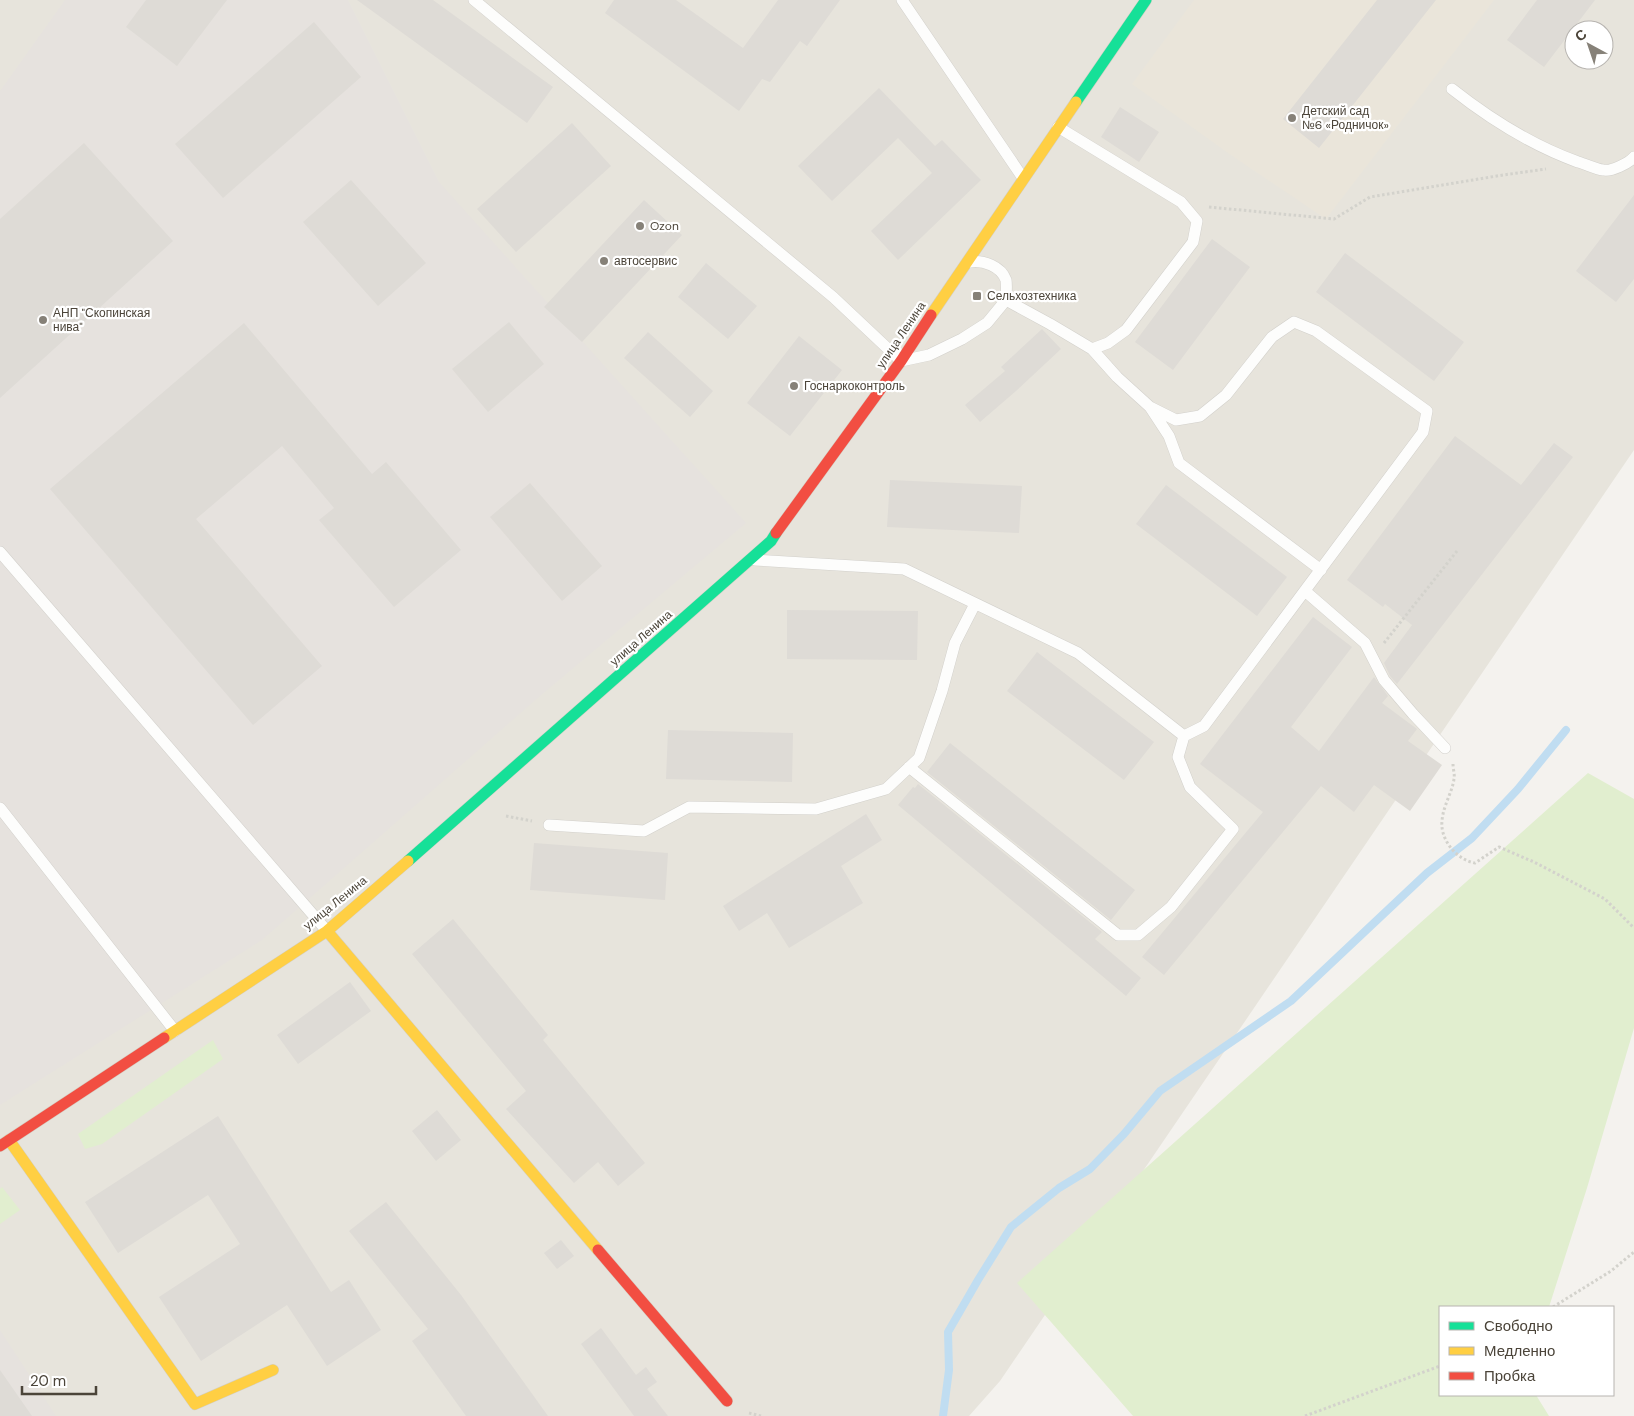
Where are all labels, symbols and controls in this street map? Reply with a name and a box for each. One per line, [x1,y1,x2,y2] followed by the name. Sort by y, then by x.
[1564,20,1614,70] north arrow
[1571,25,1590,45] text: С
[1302,103,1389,133] place label: Детский сад №6 «Родничок»
[1286,112,1298,124] marker: Детский сад №6 «Родничок»
[650,218,679,234] place label: Ozon
[634,220,646,232] marker: Ozon
[614,253,677,269] place label: автосервис
[598,255,610,267] marker: автосервис
[987,288,1077,304] place label: Сельхозтехника
[971,290,983,302] marker: Сельхозтехника
[873,298,929,372] street label: улица Ленина
[53,305,150,335] place label: АНП "Скопинская нива"
[37,314,49,326] marker: АНП "Скопинская нива"
[804,378,905,394] place label: Госнаркоконтроль
[788,380,800,392] marker: Госнаркоконтроль
[607,606,676,669] street label: улица Ленина
[300,872,370,934] street label: улица Ленина
[1439,1306,1614,1396] legend
[1484,1316,1553,1336] text: Свободно
[1484,1341,1555,1361] text: Медленно
[22,1364,96,1396] scale bar
[1484,1366,1536,1386] text: Пробка
[30,1371,66,1391] text: 20 m

